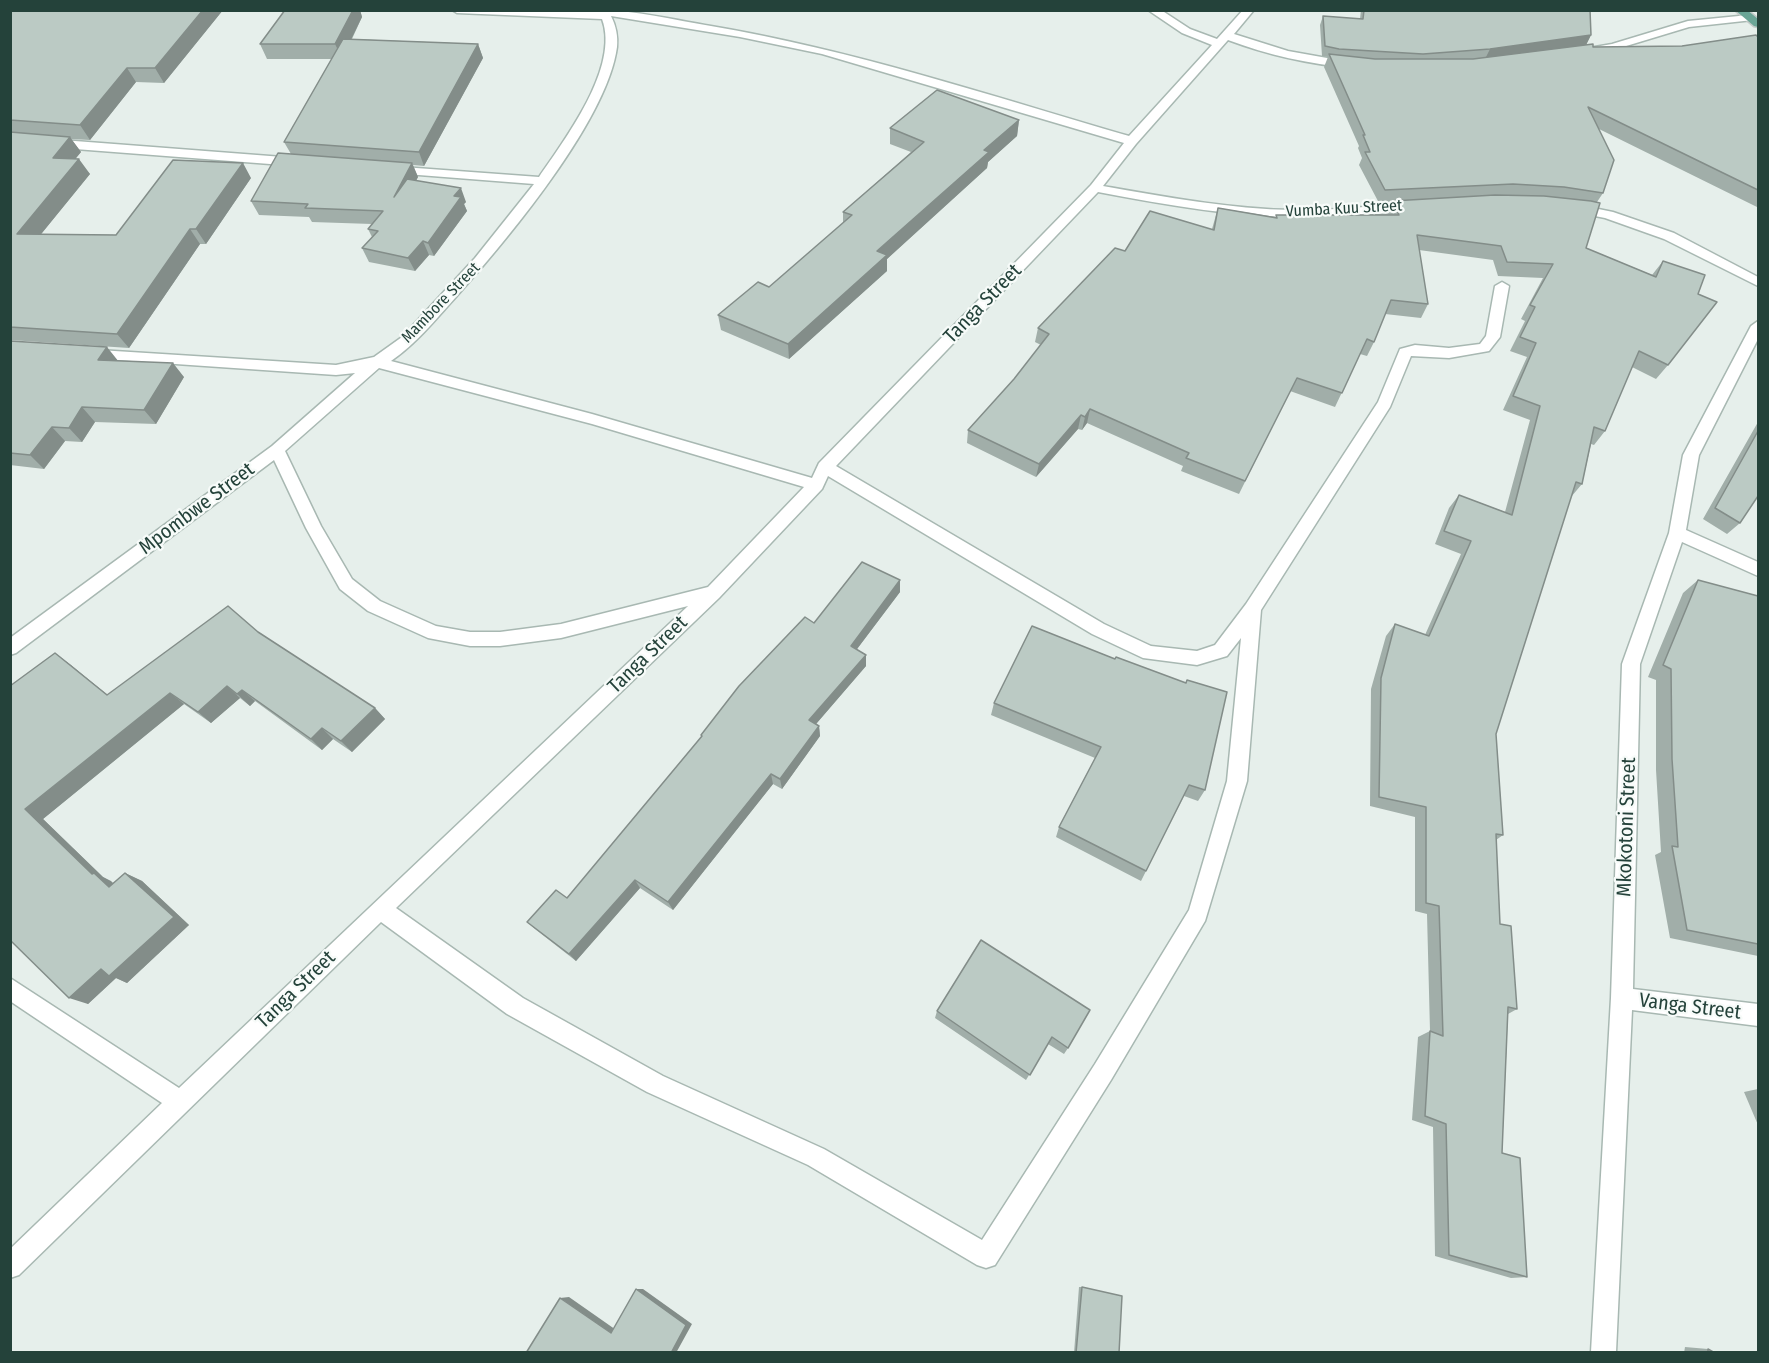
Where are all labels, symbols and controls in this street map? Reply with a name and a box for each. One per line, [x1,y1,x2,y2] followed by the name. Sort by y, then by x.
[1285,196,1403,222] street label: Vumba Kuu Street
[398,259,484,347] street label: Mambore Street
[939,259,1027,349] street label: Tanga Street
[135,458,259,560] street label: Mpombwe Street
[603,611,693,699] street label: Tanga Street
[1613,757,1641,897] street label: Mkokotoni Street
[251,946,341,1034] street label: Tanga Street
[1638,989,1742,1025] street label: Vanga Street

